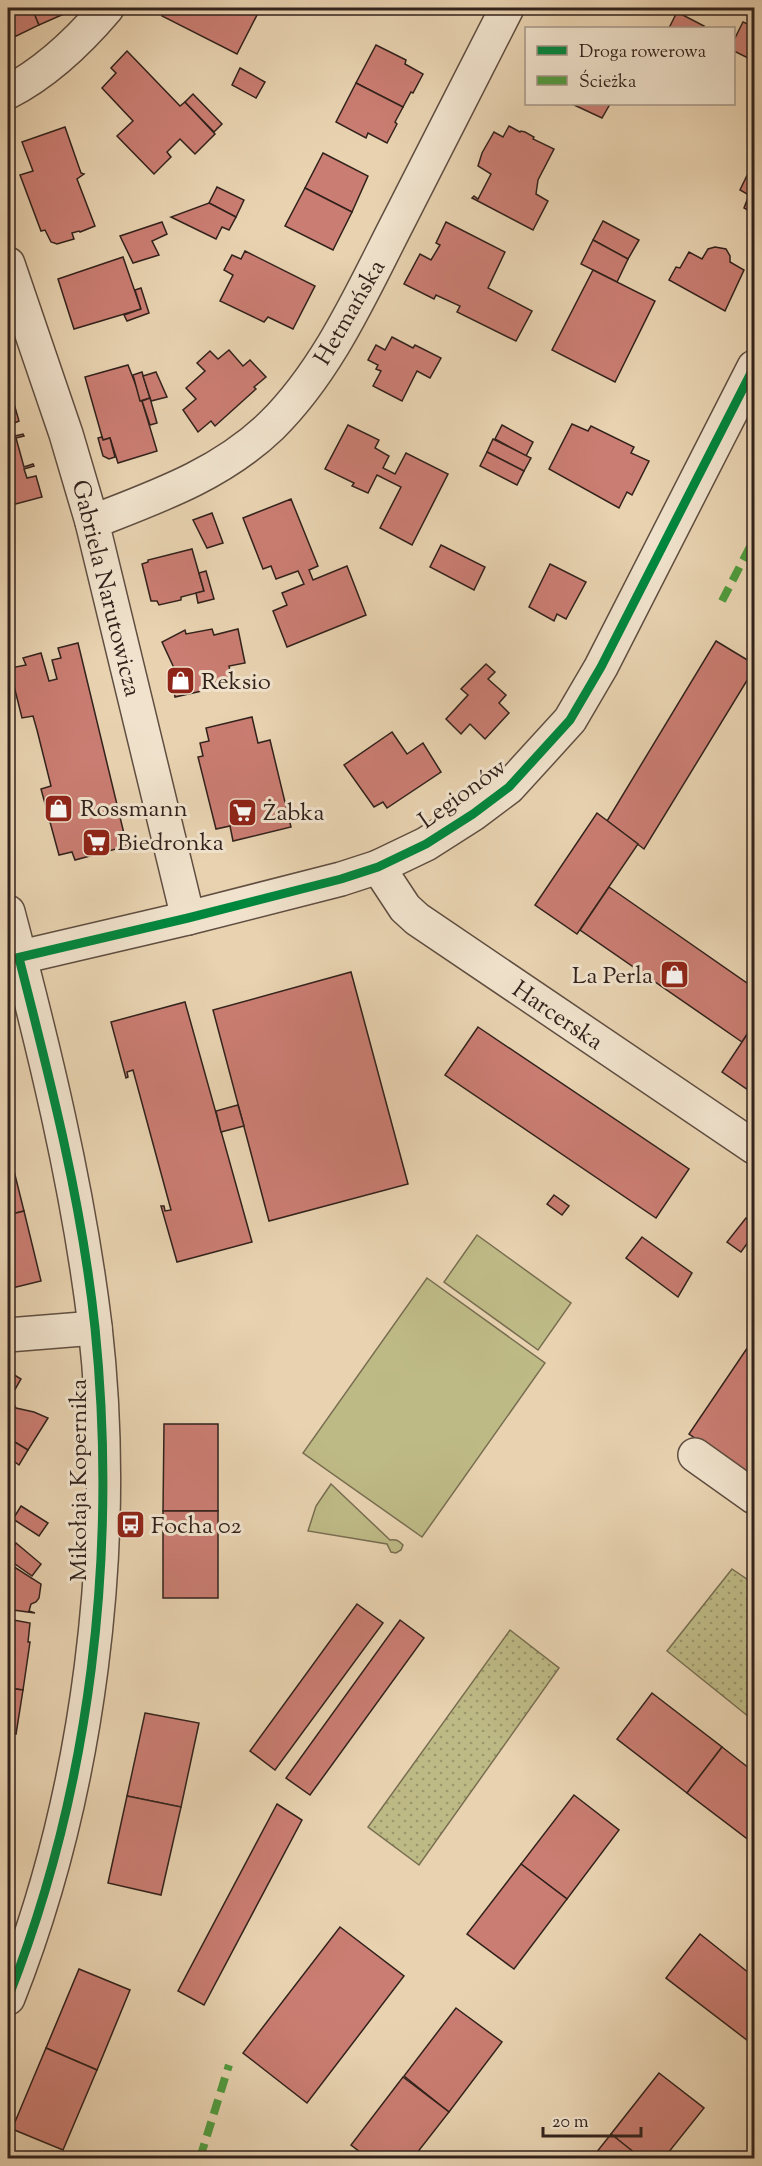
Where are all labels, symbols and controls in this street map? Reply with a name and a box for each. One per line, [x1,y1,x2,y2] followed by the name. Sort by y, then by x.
[525,27,735,105] legend
[579,40,706,66] text: Droga rowerowa
[579,69,636,96] text: Ścieżka
[307,254,395,372] street label: Hetmańska
[62,477,148,700] street label: Gabriela Narutowicza
[164,665,196,697] shop icon: Reksio
[201,666,271,700] place label: Reksio
[412,751,514,838] street label: Legionów
[43,792,75,824] shop icon: Rossmann
[80,793,188,827] place label: Rossmann
[226,796,258,828] supermarket icon: Żabka
[263,797,325,831] place label: Żabka
[80,826,112,858] supermarket icon: Biedronka
[117,827,224,861] place label: Biedronka
[658,959,690,991] shop icon: La Perla
[572,960,653,994] place label: La Perla
[505,974,609,1060] street label: Harcerska
[63,1379,97,1581] street label: Mikołaja Kopernika
[114,1509,146,1541] bus stop icon: Focha 02
[151,1510,242,1544] place label: Focha 02
[543,2100,640,2138] scale bar
[552,2110,589,2136] text: 20 m

